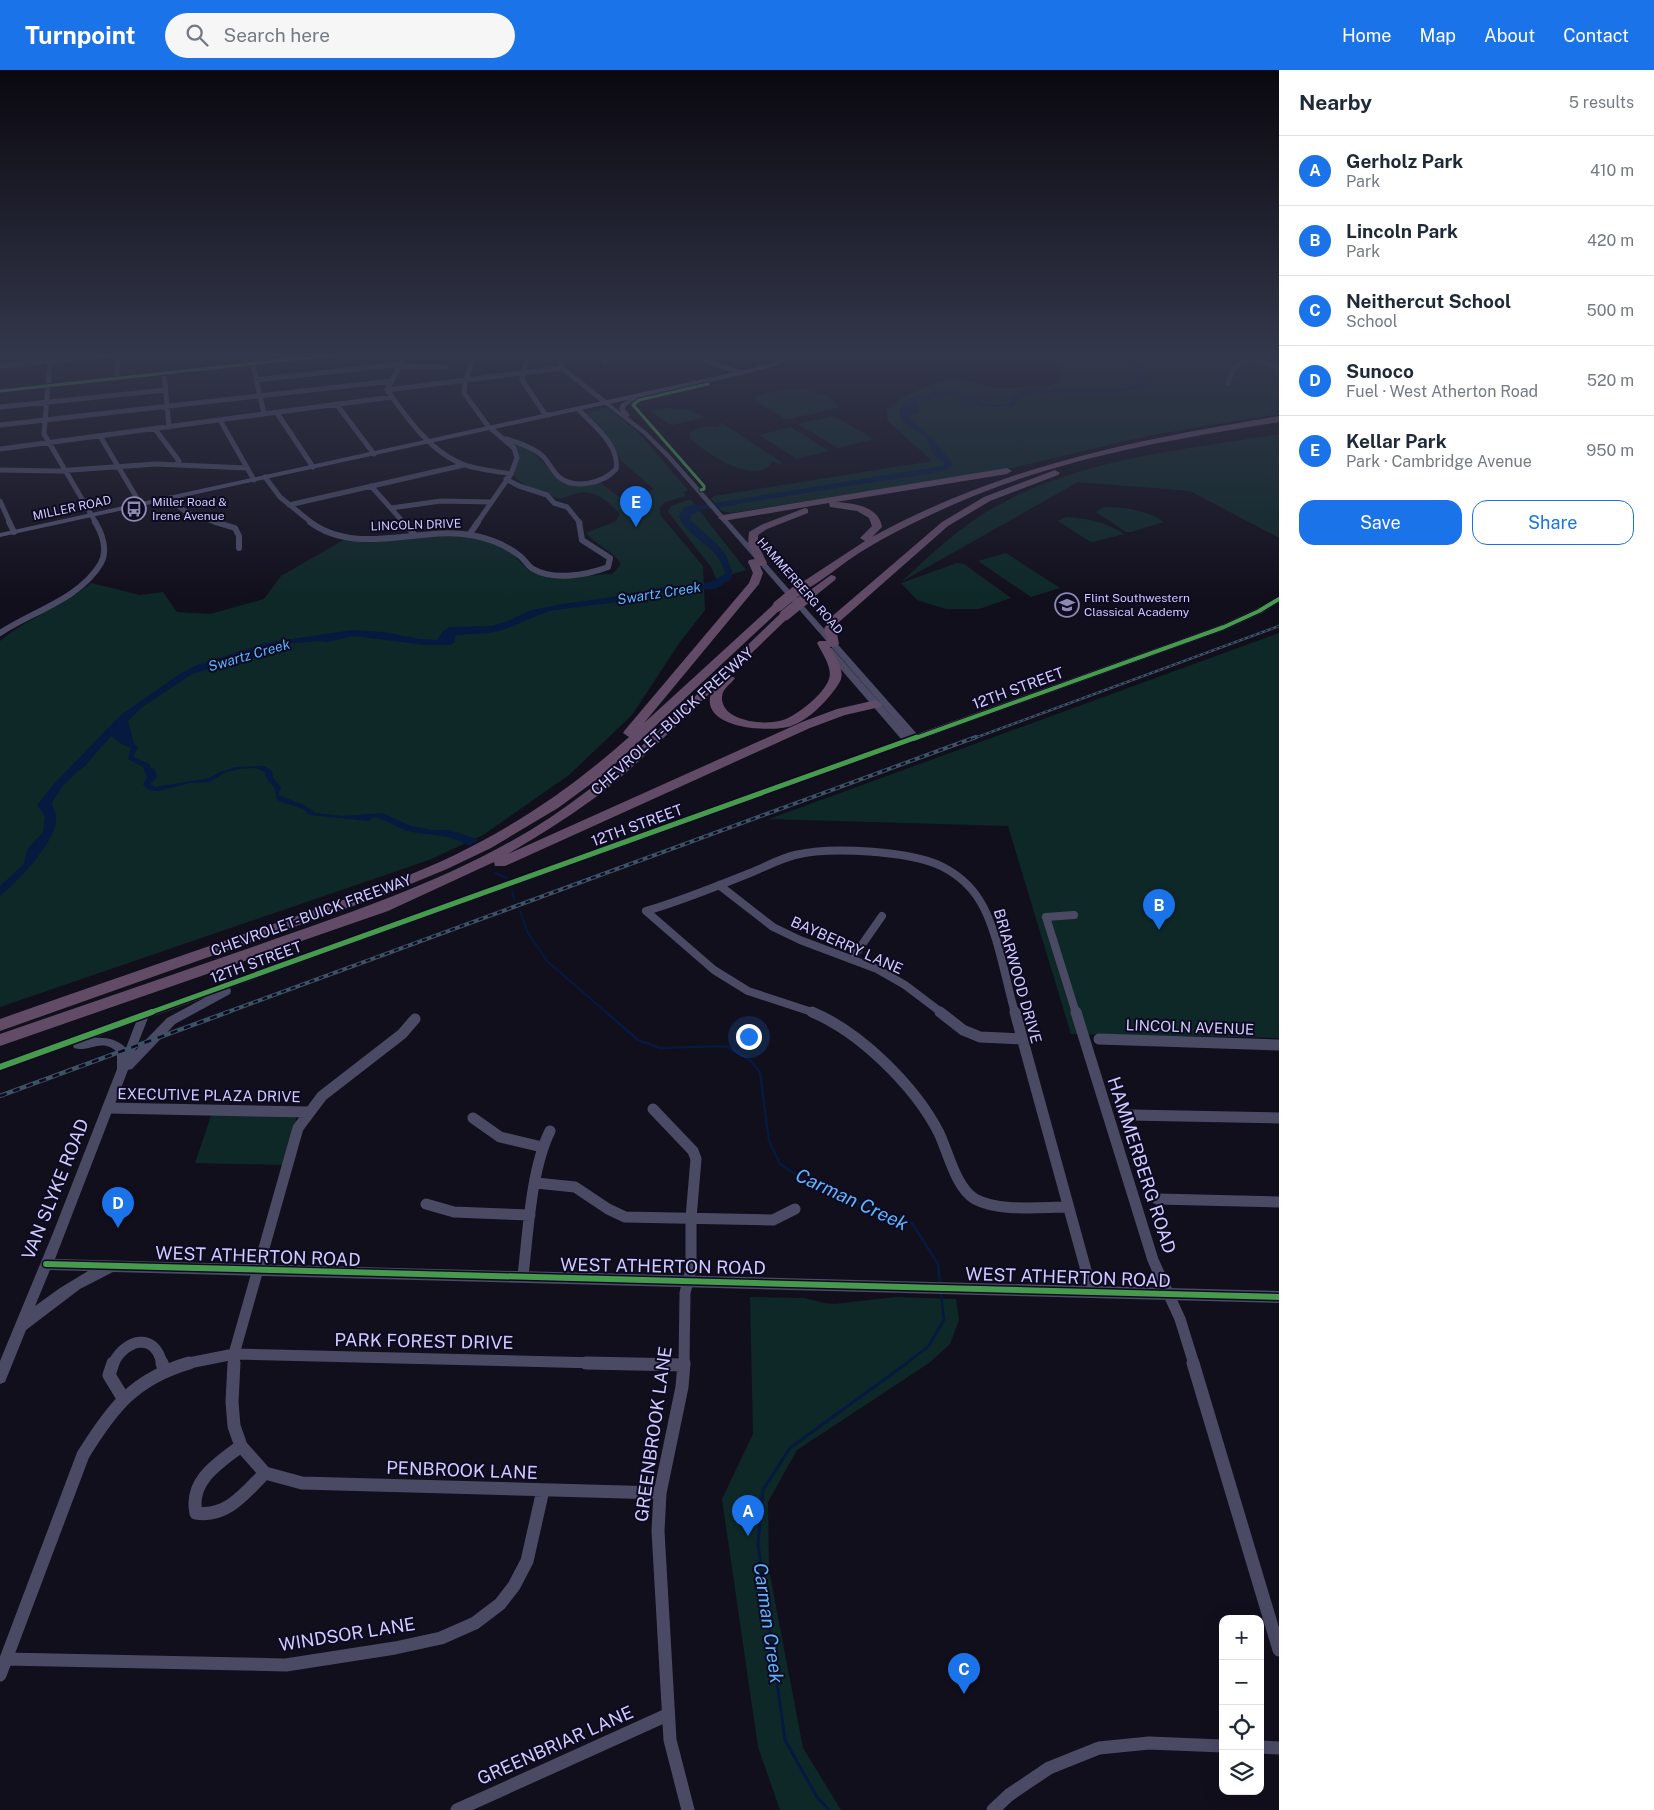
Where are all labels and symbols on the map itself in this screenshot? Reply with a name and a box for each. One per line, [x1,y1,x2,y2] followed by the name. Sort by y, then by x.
[620,486,652,527] pin: E
[32,493,112,523] street label: MILLER ROAD
[152,495,227,523] place label: Miller Road & Irene Avenue
[121,496,147,522] bus stop icon: Miller Road & Irene Avenue
[370,516,462,534] street label: LINCOLN DRIVE
[754,535,846,637] street label: HAMMERBERG ROAD
[616,578,702,608] water label: Swartz Creek
[1084,591,1190,619] place label: Flint Southwestern Classical Academy
[1054,592,1080,618] school or university icon: Flint Southwestern Classical Academy
[206,636,292,674] water label: Swartz Creek
[587,644,757,798] street label: CHEVROLET-BUICK FREEWAY
[970,664,1066,712] street label: 12TH STREET
[589,801,685,849] street label: 12TH STREET
[208,871,414,959] street label: CHEVROLET-BUICK FREEWAY
[1143,889,1175,930] pin: B
[991,907,1045,1045] street label: BRIARWOOD DRIVE
[788,913,906,977] street label: BAYBERRY LANE
[208,938,304,986] street label: 12TH STREET
[1125,1016,1255,1038] street label: LINCOLN AVENUE
[736,1024,762,1050] your location
[1103,1074,1181,1256] street label: HAMMERBERG ROAD
[117,1085,301,1105] street label: EXECUTIVE PLAZA DRIVE
[17,1115,93,1263] street label: VAN SLYKE ROAD
[792,1163,912,1235] water label: Carman Creek
[102,1187,134,1228] pin: D
[155,1242,361,1270] street label: WEST ATHERTON ROAD
[560,1254,766,1278] street label: WEST ATHERTON ROAD
[965,1263,1171,1291] street label: WEST ATHERTON ROAD
[334,1329,514,1353] street label: PARK FOREST DRIVE
[630,1345,676,1523] street label: GREENBROOK LANE
[386,1457,538,1483] street label: PENBROOK LANE
[732,1495,764,1536] pin: A
[750,1561,788,1685] water label: Carman Creek
[277,1613,417,1655] street label: WINDSOR LANE
[948,1653,980,1694] pin: C
[474,1701,636,1789] street label: GREENBRIAR LANE

